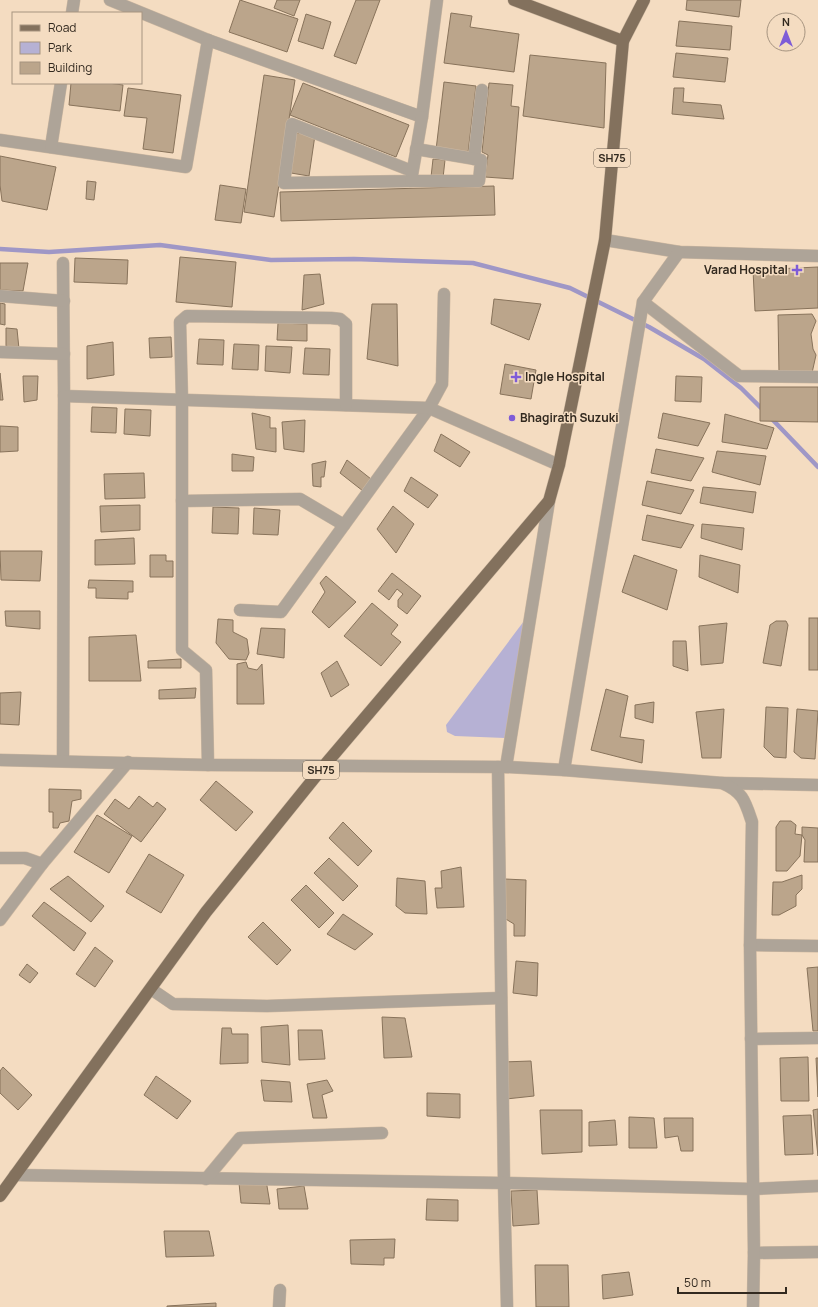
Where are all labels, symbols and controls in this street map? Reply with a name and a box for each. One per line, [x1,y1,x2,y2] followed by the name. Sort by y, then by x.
[12,12,142,84] legend
[766,12,806,52] north arrow
[782,14,790,29] text: N
[48,19,76,36] text: Road
[48,39,73,56] text: Park
[48,59,92,76] text: Building
[594,149,630,167] road number: SH75
[704,261,788,278] place label: Varad Hospital
[791,264,803,276] marker: Varad Hospital
[525,368,605,385] place label: Ingle Hospital
[510,371,522,383] marker: Ingle Hospital
[520,409,619,426] place label: Bhagirath Suzuki
[507,413,517,423] marker: Bhagirath Suzuki
[303,761,339,779] road number: SH75
[678,1269,786,1295] scale bar
[684,1274,711,1291] text: 50 m

